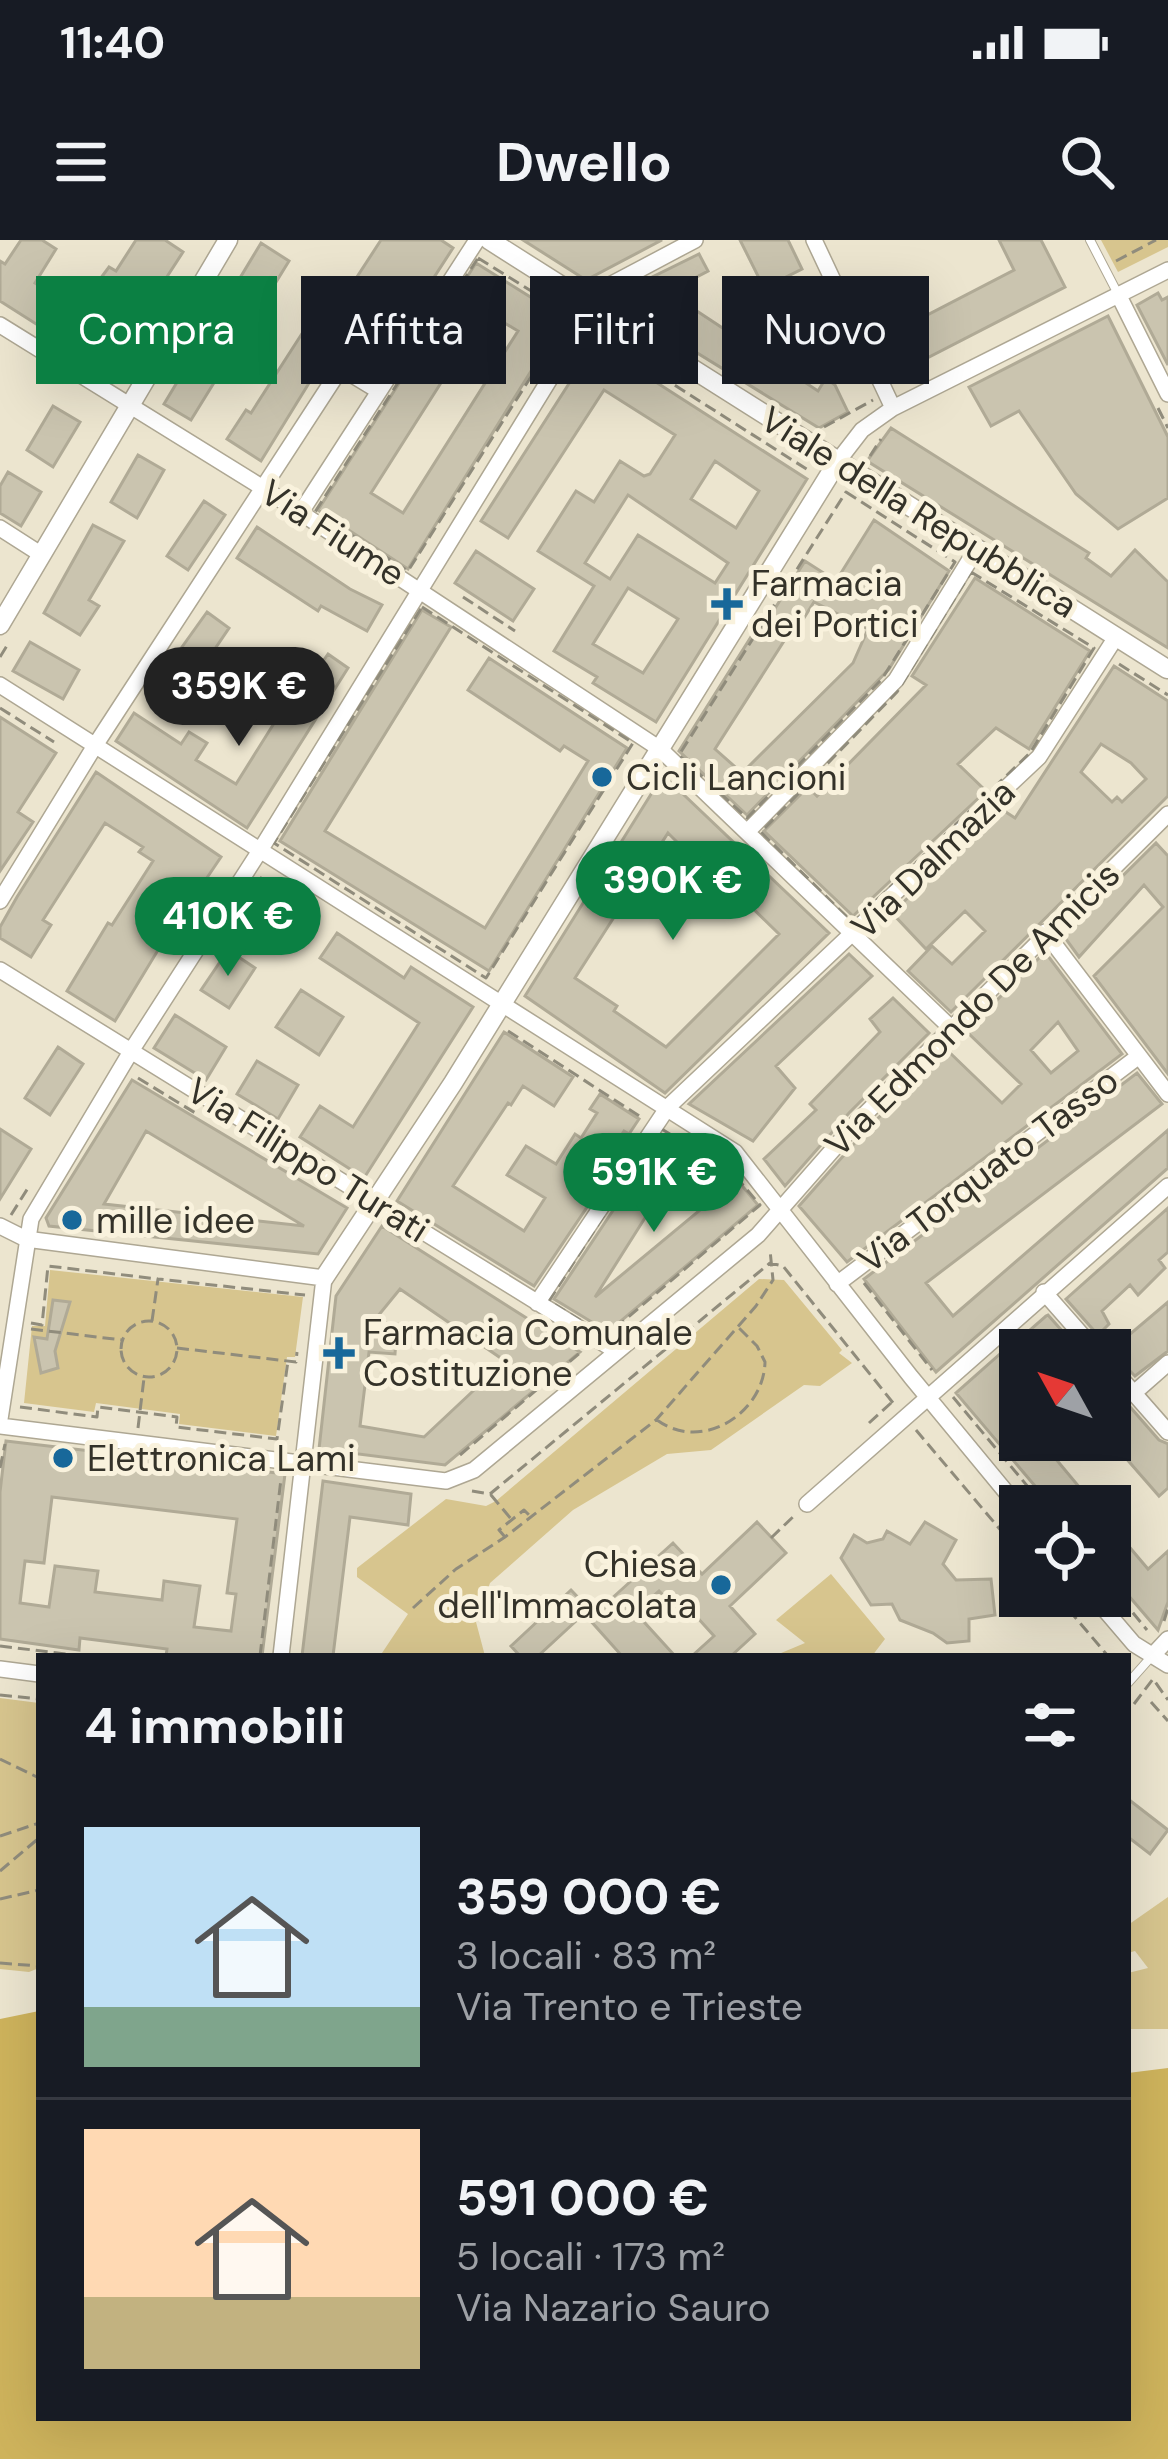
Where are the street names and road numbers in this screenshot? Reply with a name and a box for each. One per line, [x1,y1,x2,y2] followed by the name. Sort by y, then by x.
[752,396,1086,628] street label: Viale della Repubblica
[252,469,414,597] street label: Via Fiume
[841,769,1025,949] street label: Via Dalmazia
[814,851,1130,1167] street label: Via Edmondo De Amicis
[848,1057,1128,1283] street label: Via Torquato Tasso
[178,1067,438,1253] street label: Via Filippo Turati

